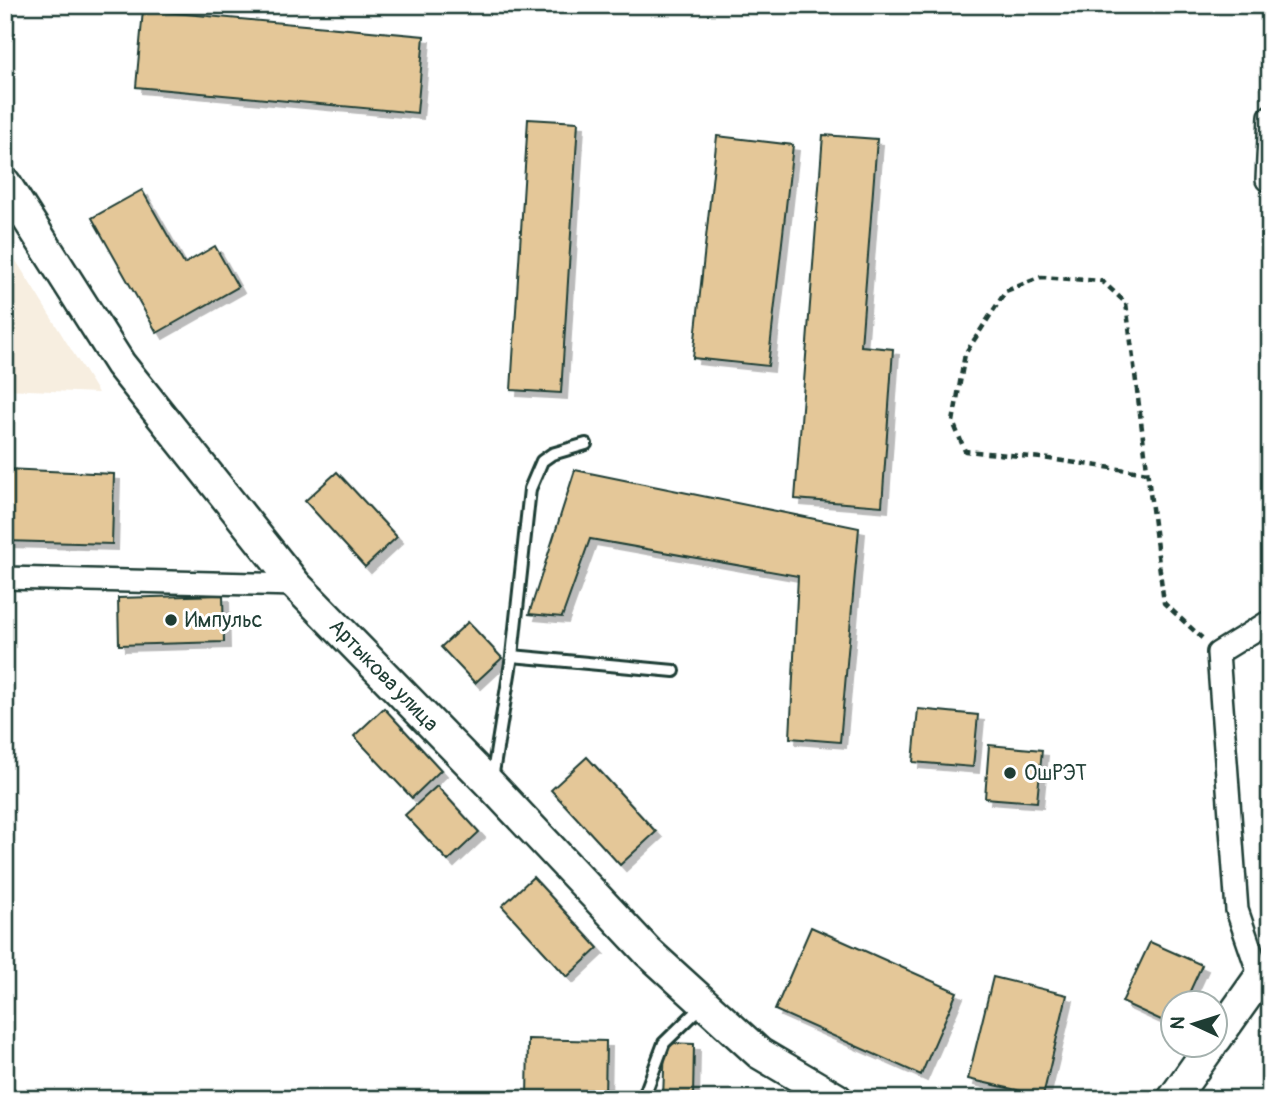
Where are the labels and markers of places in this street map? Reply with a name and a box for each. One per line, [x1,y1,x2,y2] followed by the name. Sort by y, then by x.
[185,607,262,634] place label: Импульс
[163,612,179,628] marker: Импульс
[1024,760,1087,787] place label: ОшРЭТ
[1002,765,1018,781] marker: ОшРЭТ

